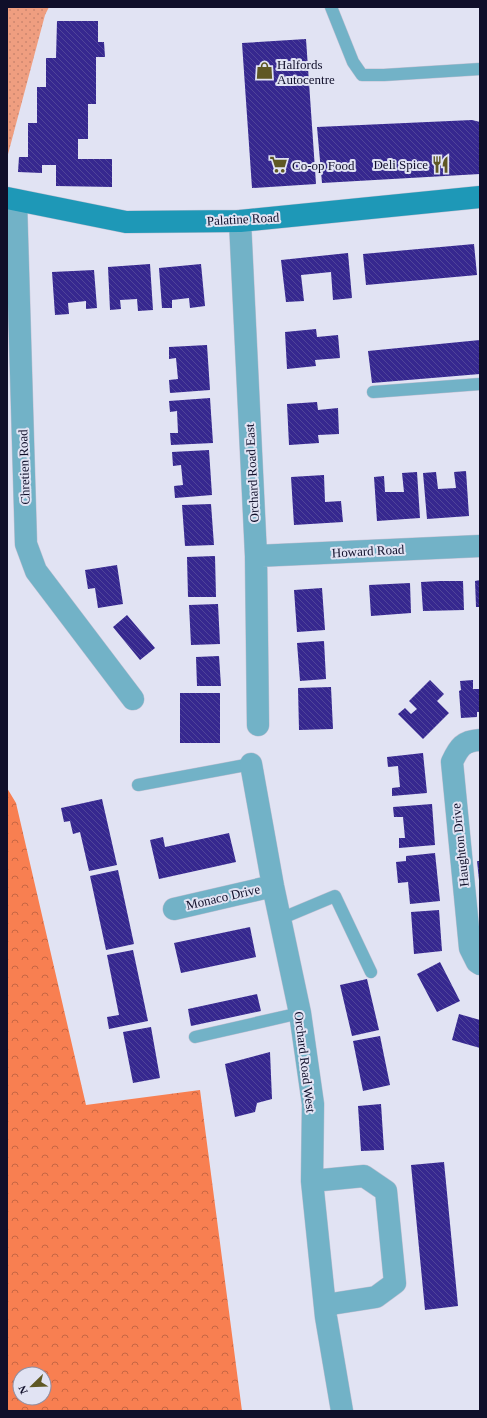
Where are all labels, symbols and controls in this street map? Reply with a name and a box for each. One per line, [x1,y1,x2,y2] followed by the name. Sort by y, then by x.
[277,57,335,87] place label: Halfords Autocentre
[254,61,274,81] shop icon: Halfords Autocentre
[431,154,451,174] restaurant icon: Deli Spice
[269,155,289,175] supermarket icon: Co-op Food
[373,157,428,172] place label: Deli Spice
[292,158,355,173] place label: Co-op Food
[206,210,280,228] street label: Palatine Road
[242,423,262,523] street label: Orchard Road East
[15,429,33,505] street label: Chretien Road
[331,542,405,560] street label: Howard Road
[448,802,472,888] street label: Haughton Drive
[185,881,262,913] street label: Monaco Drive
[291,1010,319,1114] street label: Orchard Road West
[12,1366,52,1406] north arrow
[16,1384,30,1396] text: N

